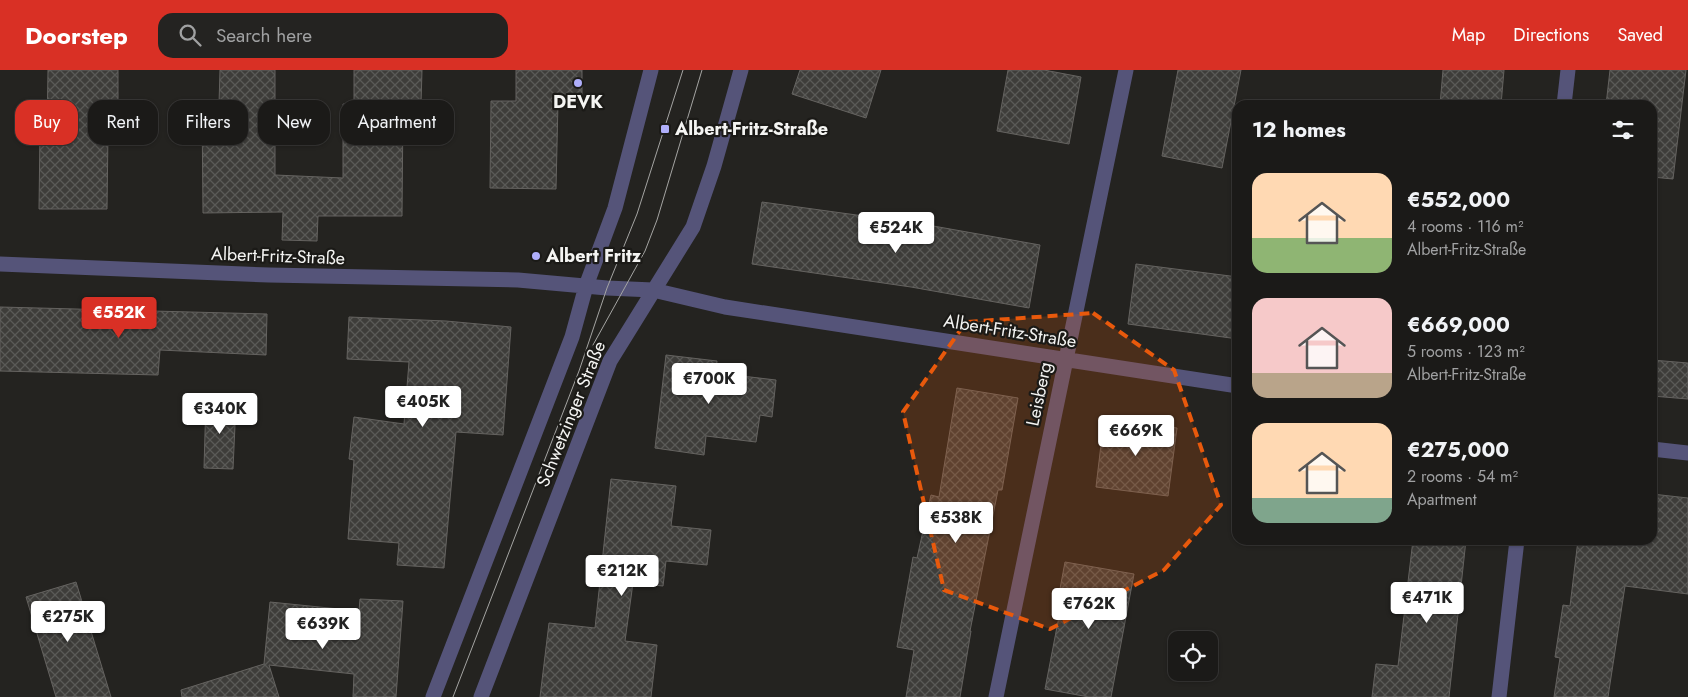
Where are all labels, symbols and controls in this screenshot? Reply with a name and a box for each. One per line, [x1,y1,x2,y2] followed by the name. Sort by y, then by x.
[158,13,508,58] search box
[25,18,128,53] text: Doorstep
[176,21,204,49] icon: search
[216,22,312,49] text: Search here
[1452,22,1485,48] text: Map
[1513,22,1589,48] text: Directions
[1617,22,1663,48] text: Saved
[572,77,584,89] marker: DEVK
[553,89,603,115] place label: DEVK
[15,100,78,145] chip: Buy
[88,100,158,145] chip: Rent
[168,100,248,145] chip: Filters
[258,100,330,145] chip: New
[340,100,454,145] chip: Apartment
[1252,115,1346,145] text: 12 homes
[674,116,828,142] place label: Albert-Fritz-Straße
[1609,116,1637,144] icon: filters
[659,123,671,135] marker: Albert-Fritz-Straße
[1407,185,1510,215] text: €552,000
[1292,193,1352,253] icon: home
[861,212,931,254] pin: €524K
[1407,215,1524,238] text: 4 rooms · 116 m²
[869,216,923,239] text: €524K
[1407,238,1526,261] text: Albert-Fritz-Straße
[211,241,345,271] street label: Albert-Fritz-Straße
[545,243,642,269] place label: Albert Fritz
[530,250,542,262] marker: Albert Fritz
[84,296,154,339] pin: €552K
[93,301,145,324] text: €552K
[942,308,1078,354] street label: Albert-Fritz-Straße
[1407,310,1510,340] text: €669,000
[1292,318,1352,378] icon: home
[530,337,612,491] street label: Schwetzinger Straße
[1407,340,1525,363] text: 5 rooms · 123 m²
[1020,360,1058,428] street label: Leisberg
[674,362,744,405] pin: €700K
[1407,363,1526,386] text: Albert-Fritz-Straße
[683,367,735,390] text: €700K
[388,386,458,428] pin: €405K
[396,390,450,413] text: €405K
[185,392,255,435] pin: €340K
[193,397,247,420] text: €340K
[1101,414,1171,457] pin: €669K
[1109,419,1163,442] text: €669K
[1407,435,1509,465] text: €275,000
[1292,443,1352,503] icon: home
[1407,465,1518,488] text: 2 rooms · 54 m²
[1407,488,1477,511] text: Apartment
[921,502,991,544] pin: €538K
[930,506,982,529] text: €538K
[587,554,657,597] pin: €212K
[597,559,647,582] text: €212K
[1392,582,1462,624] pin: €471K
[1402,586,1452,609] text: €471K
[1054,588,1124,630] pin: €762K
[1063,592,1115,615] text: €762K
[33,600,103,643] pin: €275K
[42,605,94,628] text: €275K
[288,608,358,650] pin: €639K
[296,612,350,635] text: €639K
[1168,631,1218,681] map controls
[1168,631,1218,681] button: locate

